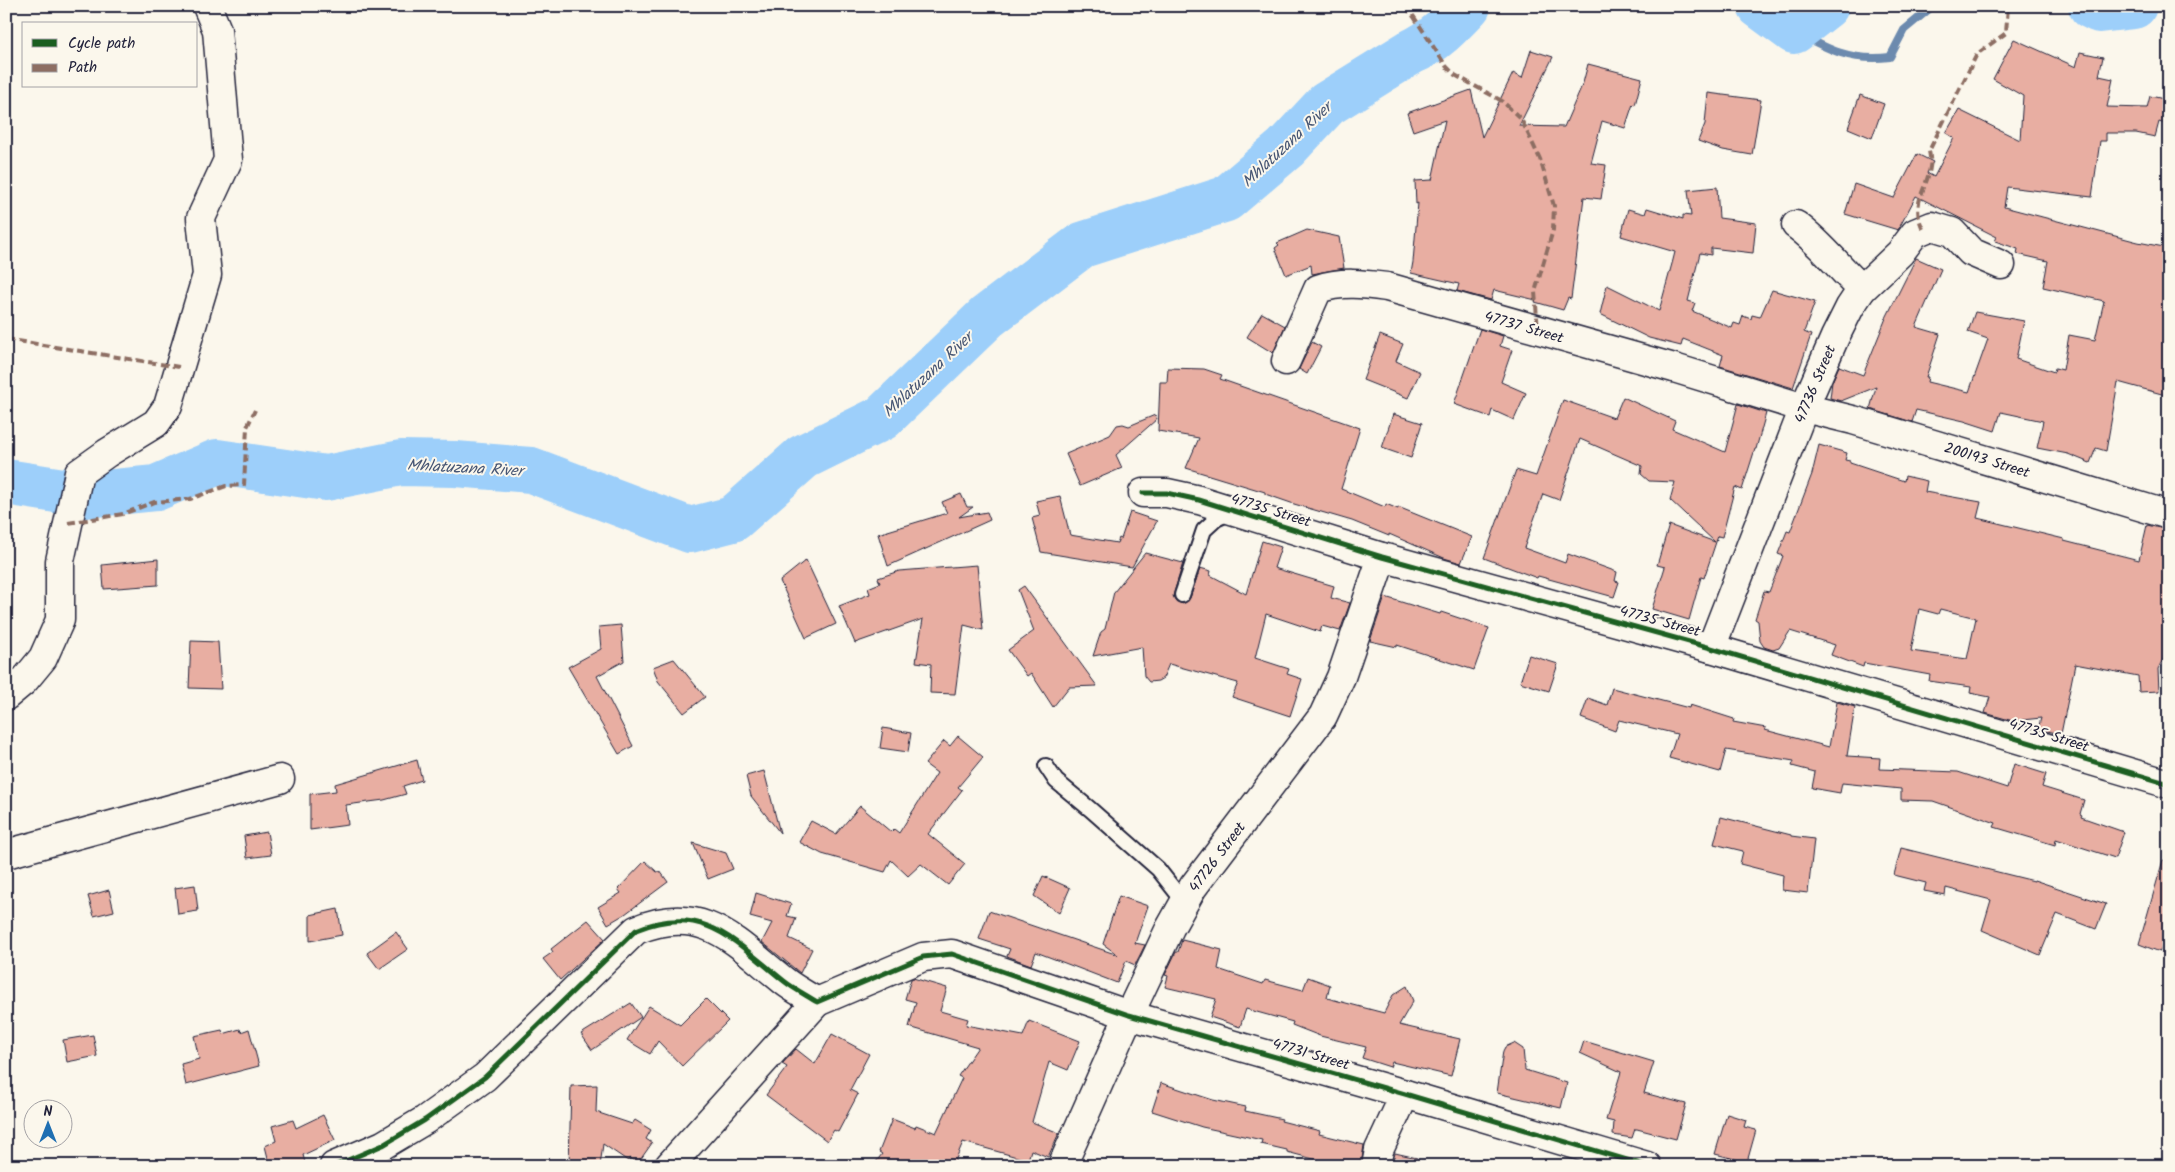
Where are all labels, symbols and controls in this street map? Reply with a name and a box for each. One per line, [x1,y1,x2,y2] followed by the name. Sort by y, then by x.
[22,22,198,88] legend
[68,32,135,56] text: Cycle path
[68,56,97,80] text: Path
[1236,94,1341,194] water label: Mhlatuzana River
[1481,305,1566,351] street label: 47737 Street
[877,324,982,424] water label: Mhlatuzana River
[1789,341,1843,427] street label: 47736 Street
[1941,437,2033,485] street label: 200193 Street
[406,453,527,484] water label: Mhlatuzana River
[1228,487,1314,535] street label: 47735 Street
[1617,600,1703,644] street label: 47735 Street
[2006,712,2092,760] street label: 47735 Street
[1183,817,1253,898] street label: 47726 Street
[1269,1032,1352,1077] street label: 47731 Street
[22,1100,72,1150] north arrow
[44,1101,53,1123] text: N

